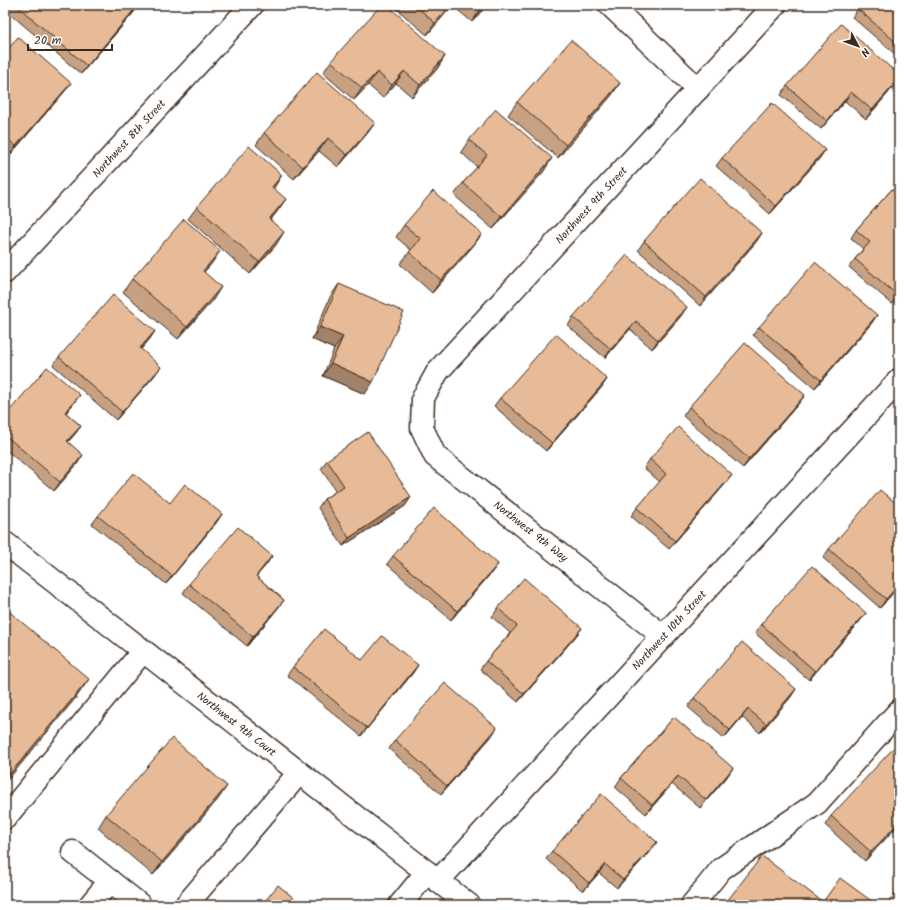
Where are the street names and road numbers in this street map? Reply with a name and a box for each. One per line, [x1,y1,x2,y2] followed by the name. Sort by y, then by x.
[88,95,171,182] street label: Northwest 8th Street
[551,162,633,248] street label: Northwest 9th Street
[489,497,572,567] street label: Northwest 9th Way
[628,586,712,675] street label: Northwest 10th Street
[193,688,280,762] street label: Northwest 9th Court

